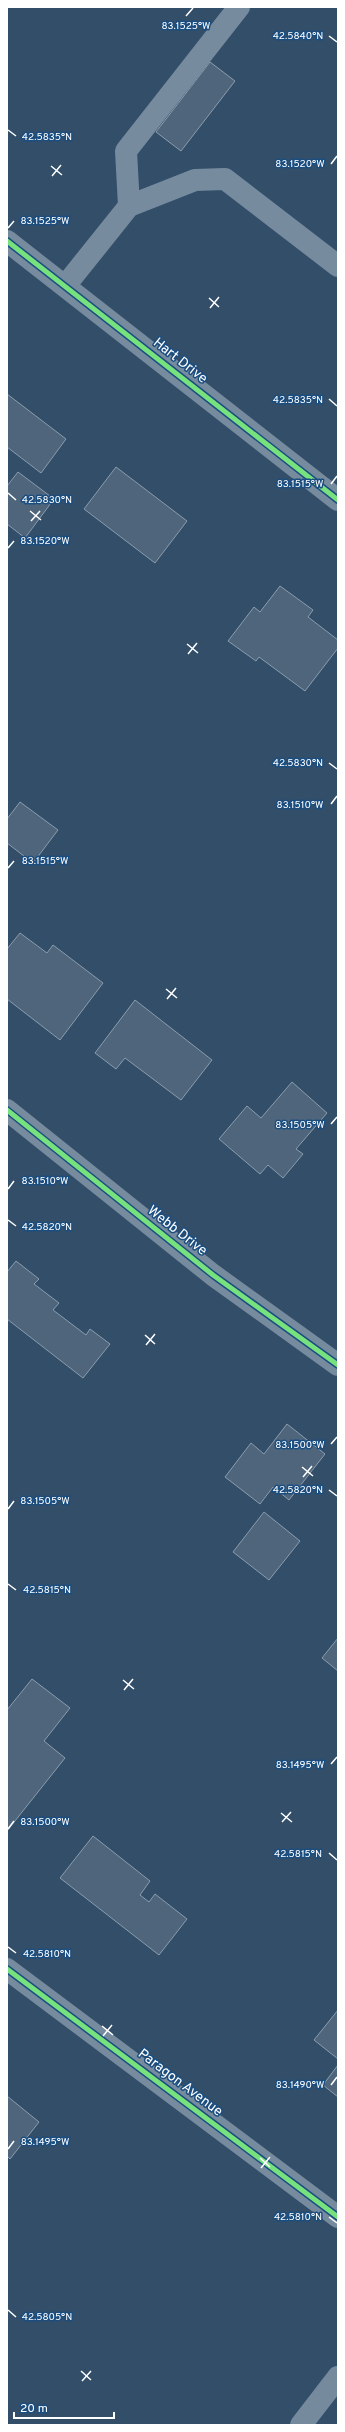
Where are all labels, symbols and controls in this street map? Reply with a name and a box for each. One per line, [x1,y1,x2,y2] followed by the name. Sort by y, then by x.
[161,20,211,33] text: 83.1525°W
[273,30,323,43] text: 42.5840°N
[22,131,72,144] text: 42.5835°N
[275,158,325,171] text: 83.1520°W
[20,215,70,228] text: 83.1525°W
[149,334,211,388] street label: Hart Drive
[273,394,323,407] text: 42.5835°N
[277,478,323,491] text: 83.1515°W
[22,494,72,507] text: 42.5830°N
[20,535,70,548] text: 83.1520°W
[273,757,323,770] text: 42.5830°N
[277,799,323,812] text: 83.1510°W
[22,855,68,868] text: 83.1515°W
[275,1119,325,1132] text: 83.1505°W
[22,1175,68,1188] text: 83.1510°W
[144,1202,210,1260] street label: Webb Drive
[22,1221,72,1234] text: 42.5820°N
[275,1439,325,1452] text: 83.1500°W
[273,1484,323,1497] text: 42.5820°N
[20,1495,70,1508] text: 83.1505°W
[23,1584,71,1597] text: 42.5815°N
[276,1759,324,1772] text: 83.1495°W
[20,1816,70,1829] text: 83.1500°W
[274,1848,322,1861] text: 42.5815°N
[23,1948,71,1961] text: 42.5810°N
[134,2046,226,2120] street label: Paragon Avenue
[276,2079,324,2092] text: 83.1490°W
[21,2136,69,2149] text: 83.1495°W
[274,2211,322,2224] text: 42.5810°N
[22,2311,72,2324] text: 42.5805°N
[14,2394,114,2420] scale bar
[20,2401,48,2417] text: 20 m

